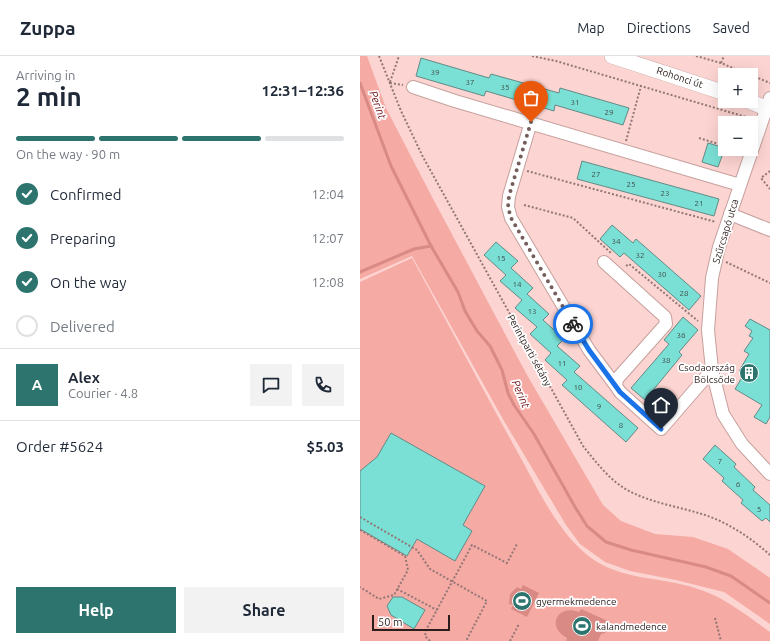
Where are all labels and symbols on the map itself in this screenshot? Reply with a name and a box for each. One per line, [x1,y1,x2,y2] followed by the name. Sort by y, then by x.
[655,65,705,90] street label: Rohonci út
[430,68,440,77] house number: 39
[465,78,475,87] house number: 37
[514,81,548,122] pin
[500,83,510,92] house number: 35
[367,89,389,121] water label: Perint
[570,98,580,107] house number: 31
[604,108,614,117] house number: 29
[591,170,601,179] house number: 27
[626,180,636,189] house number: 25
[660,189,670,198] house number: 23
[710,198,741,265] street label: Szűrcsapó utca
[694,199,704,208] house number: 21
[611,237,621,246] house number: 34
[635,251,645,260] house number: 32
[496,254,506,263] house number: 15
[657,270,667,279] house number: 30
[512,280,522,289] house number: 14
[679,289,689,298] house number: 28
[553,304,593,344] courier
[527,307,537,316] house number: 13
[505,313,554,388] street label: Perintparti sétány
[676,331,686,340] house number: 36
[661,356,671,365] house number: 38
[557,359,567,368] house number: 11
[678,362,735,385] place label: Csodaország Bölcsőde
[738,362,760,384] building icon: Csodaország Bölcsőde
[510,378,533,410] water label: Perint
[573,383,583,392] house number: 10
[644,388,678,429] pin
[597,402,601,411] house number: 9
[619,421,624,430] house number: 8
[718,457,722,466] house number: 7
[736,480,741,489] house number: 6
[757,505,761,514] house number: 5
[511,590,533,612] sports icon: gyermekmedence
[536,596,616,607] place label: gyermekmedence
[372,613,450,632] scale bar
[571,615,593,637] sports icon: kalandmedence
[596,621,667,632] place label: kalandmedence

